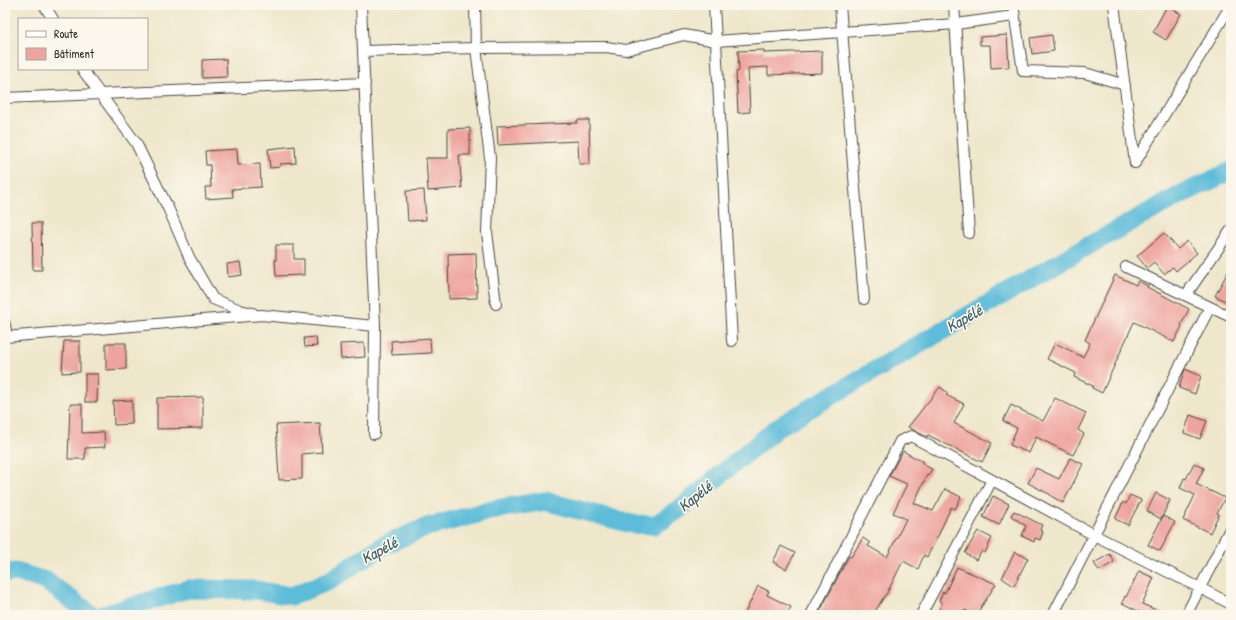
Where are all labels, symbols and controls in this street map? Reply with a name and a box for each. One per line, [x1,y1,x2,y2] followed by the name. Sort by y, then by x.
[18,18,148,70] legend
[54,25,78,42] text: Route
[54,45,95,62] text: Bâtiment
[942,299,987,337] water label: Kapélé
[673,475,717,517] water label: Kapélé
[357,531,402,569] water label: Kapélé

